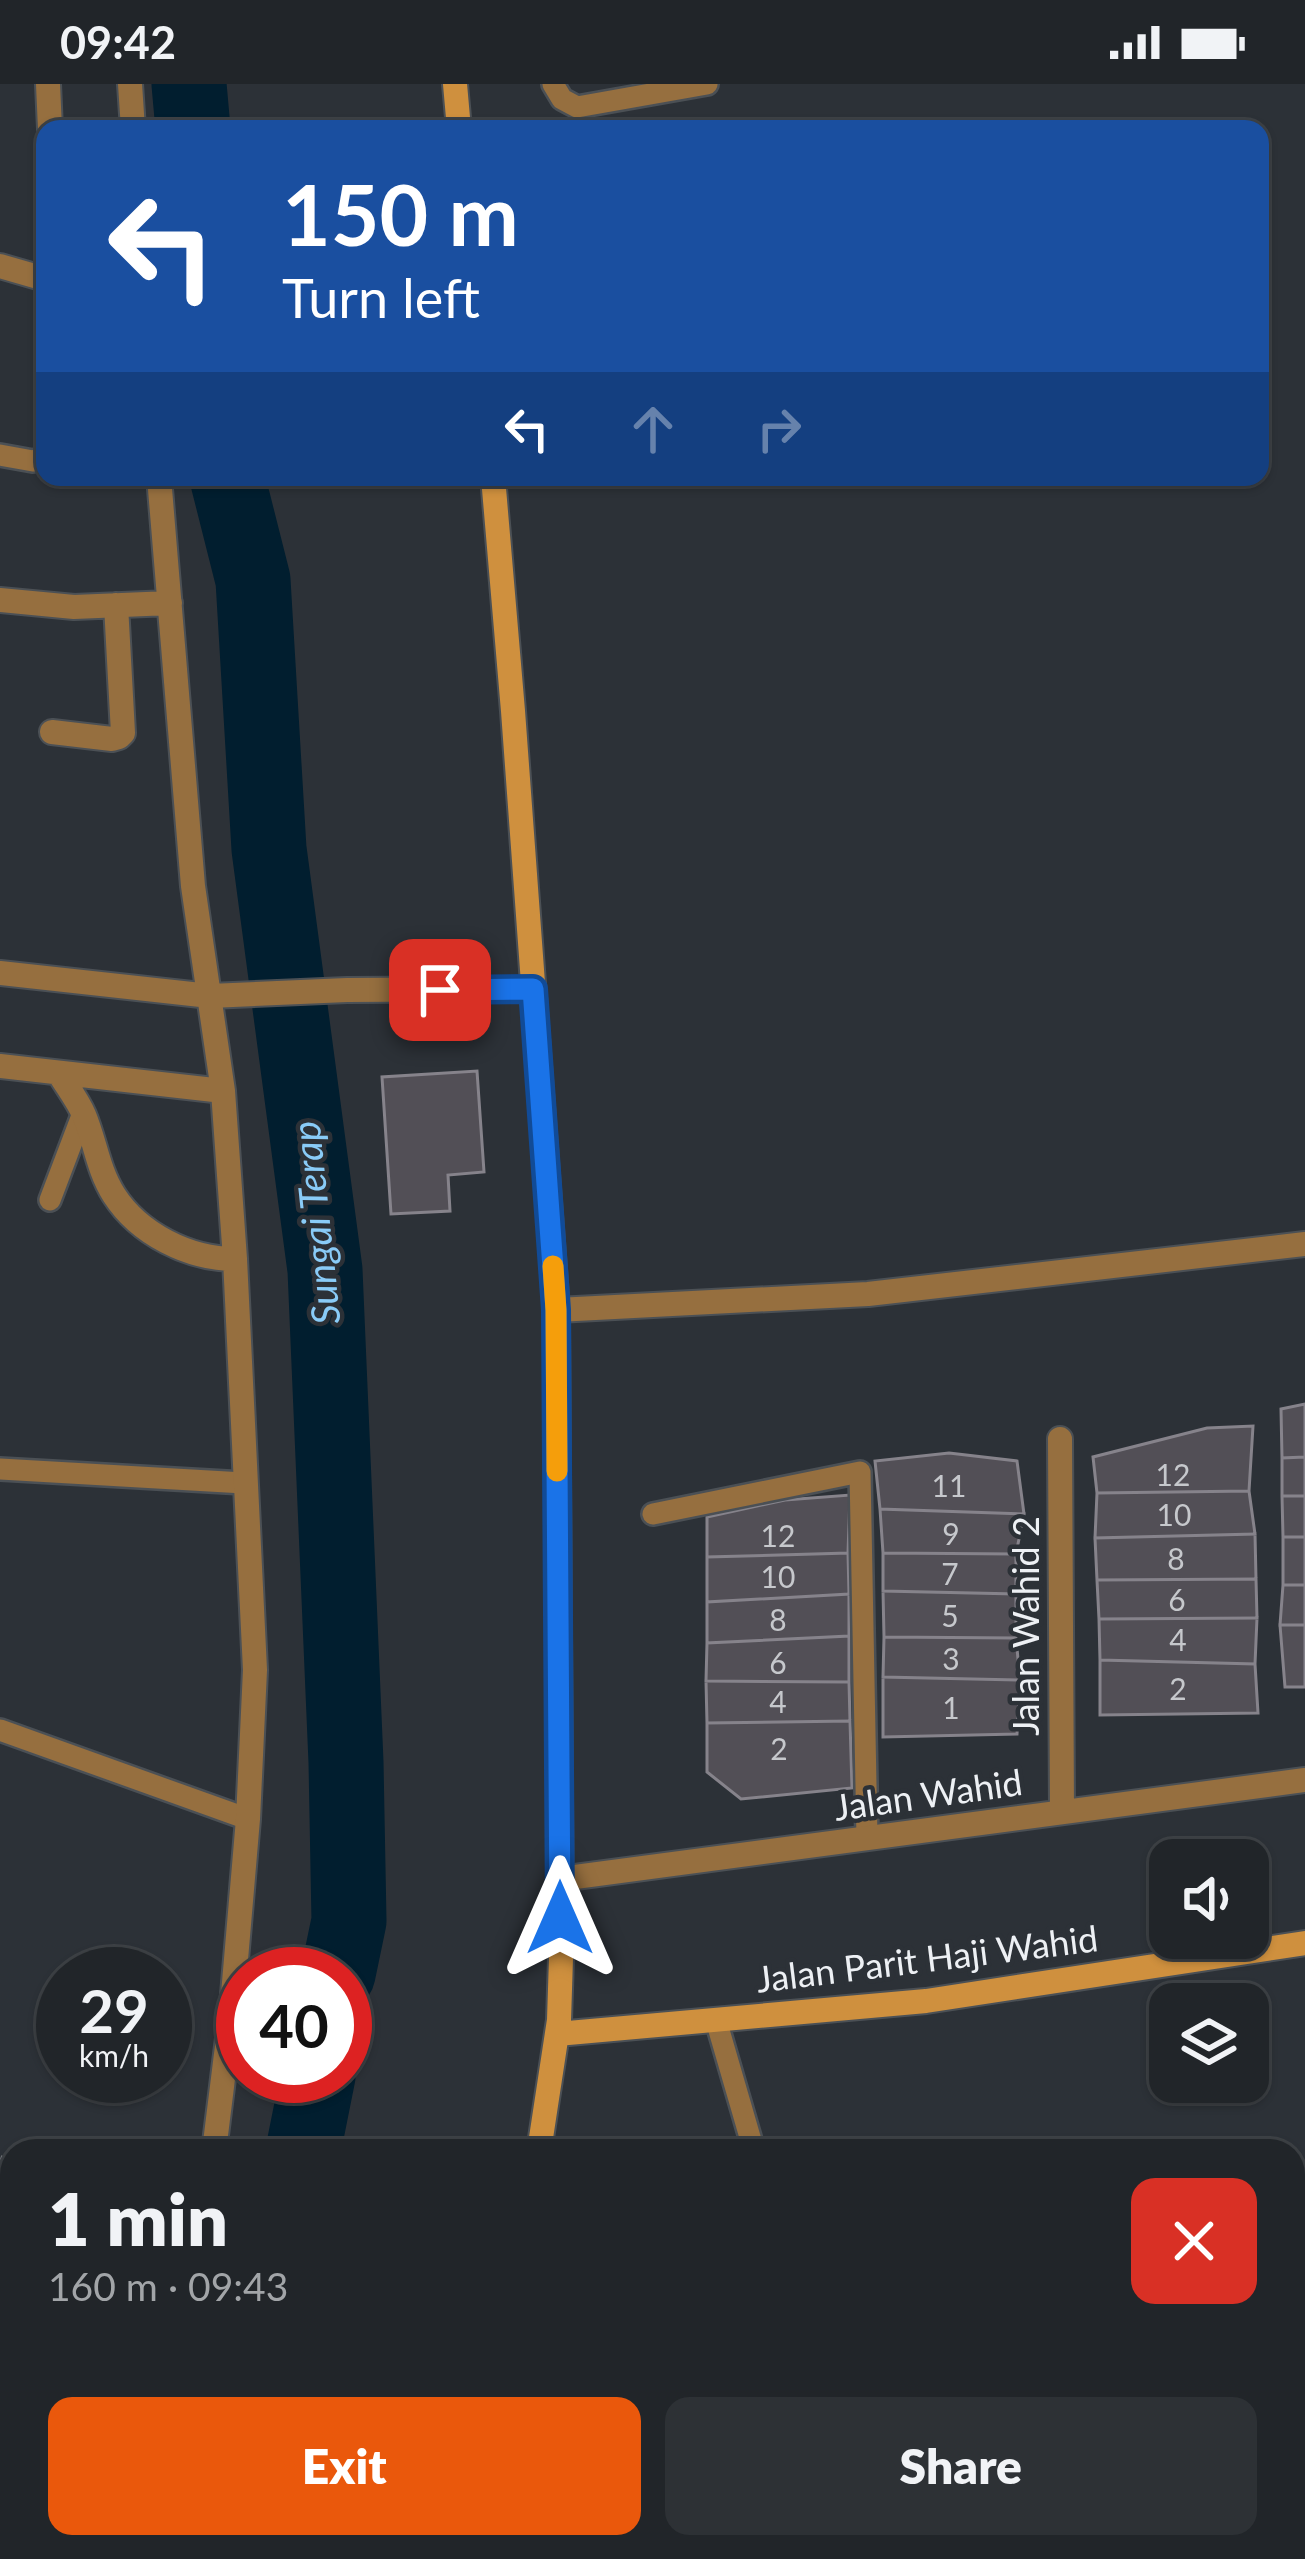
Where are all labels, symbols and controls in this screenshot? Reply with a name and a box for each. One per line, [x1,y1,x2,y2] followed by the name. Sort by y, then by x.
[60,15,176,69] text: 09:42
[282,163,519,264] text: 150 m
[84,168,240,324] icon: left
[282,265,480,330] text: Turn left
[494,396,560,462] icon: left
[620,396,686,462] icon: ahead
[746,396,812,462] icon: right
[389,939,491,1041] pin
[407,957,473,1023] icon: arrive
[281,1119,349,1327] water label: Sungai Terap
[1156,1456,1190,1492] house number: 12
[932,1467,966,1503] house number: 11
[1157,1496,1191,1532] house number: 10
[942,1515,960,1551] house number: 9
[1003,1516,1047,1736] street label: Jalan Wahid 2
[761,1517,795,1553] house number: 12
[1167,1540,1185,1576] house number: 8
[941,1555,959,1591] house number: 7
[761,1558,795,1594] house number: 10
[1168,1581,1186,1617] house number: 6
[941,1597,959,1633] house number: 5
[769,1601,787,1637] house number: 8
[1169,1621,1187,1657] house number: 4
[942,1640,960,1676] house number: 3
[769,1644,787,1680] house number: 6
[1169,1670,1187,1706] house number: 2
[769,1683,787,1719] house number: 4
[942,1689,960,1725] house number: 1
[770,1730,788,1766] house number: 2
[831,1759,1025,1829] street label: Jalan Wahid
[1149,1839,1269,2103] map controls
[1149,1839,1269,1959] button: sound
[497,1855,623,1981] position arrow
[754,1915,1100,2001] street label: Jalan Parit Haji Wahid
[216,1947,372,2103] speed limit sign: 40
[79,1974,149,2046] text: 29
[1149,1983,1269,2103] button: layers
[79,2037,149,2073] text: km/h
[48,2175,228,2261] text: 1 min
[1131,2178,1257,2304] button: close
[48,2263,288,2309] text: 160 m · 09:43
[48,2397,641,2535] button: Exit
[665,2397,1257,2535] button: Share

